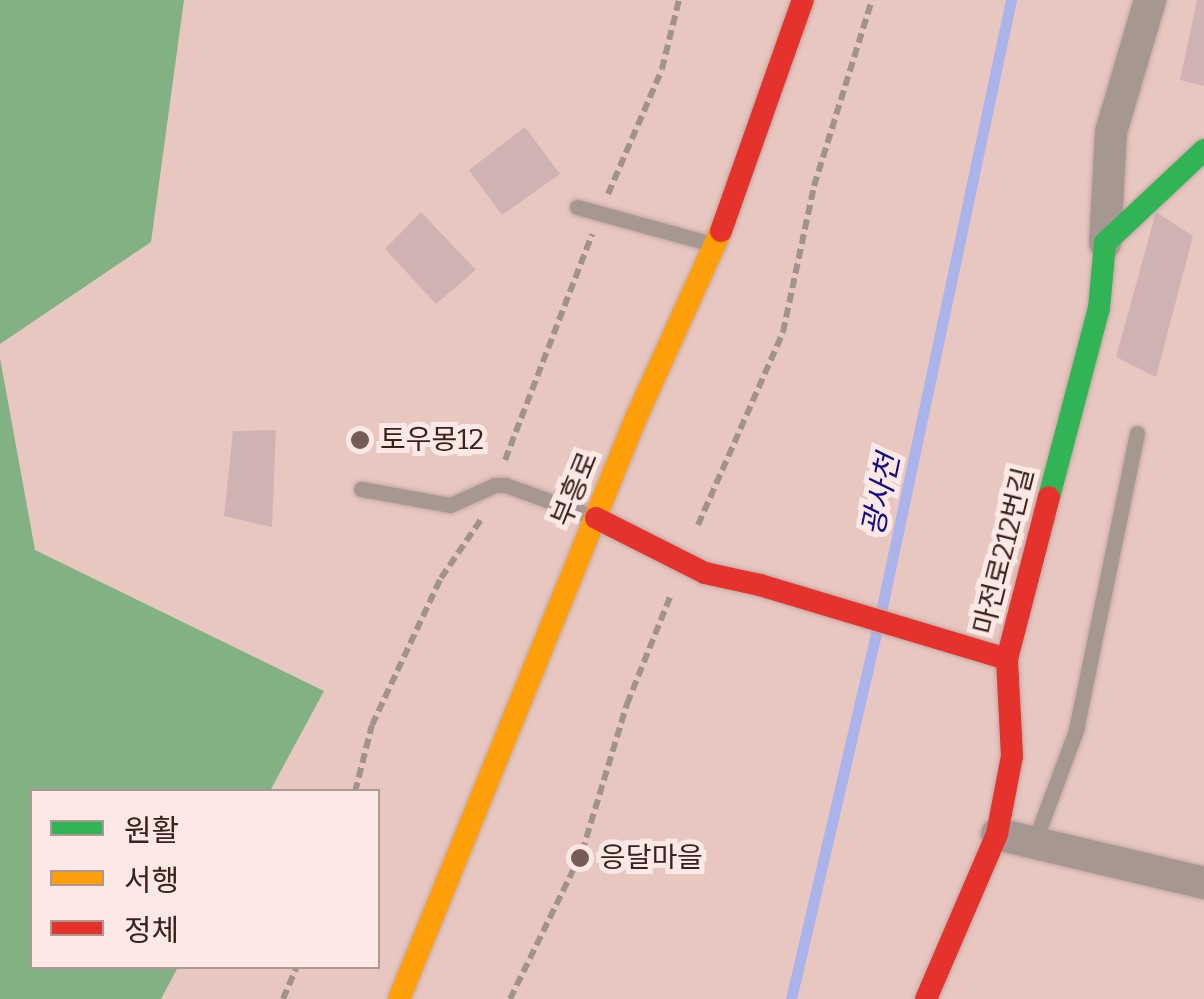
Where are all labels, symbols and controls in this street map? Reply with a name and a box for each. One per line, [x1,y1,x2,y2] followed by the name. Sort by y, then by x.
[380,423,484,457] place label: 토우몽12
[349,429,371,451] marker: 토우몽12
[545,447,605,531] street label: 부흥로
[855,451,907,539] water label: 광사천
[967,464,1041,638] street label: 마전로212번길
[30,789,380,969] legend
[124,813,179,849] text: 원활
[600,841,703,875] place label: 응달마을
[569,847,591,869] marker: 응달마을
[124,863,179,899] text: 서행
[124,913,179,949] text: 정체

